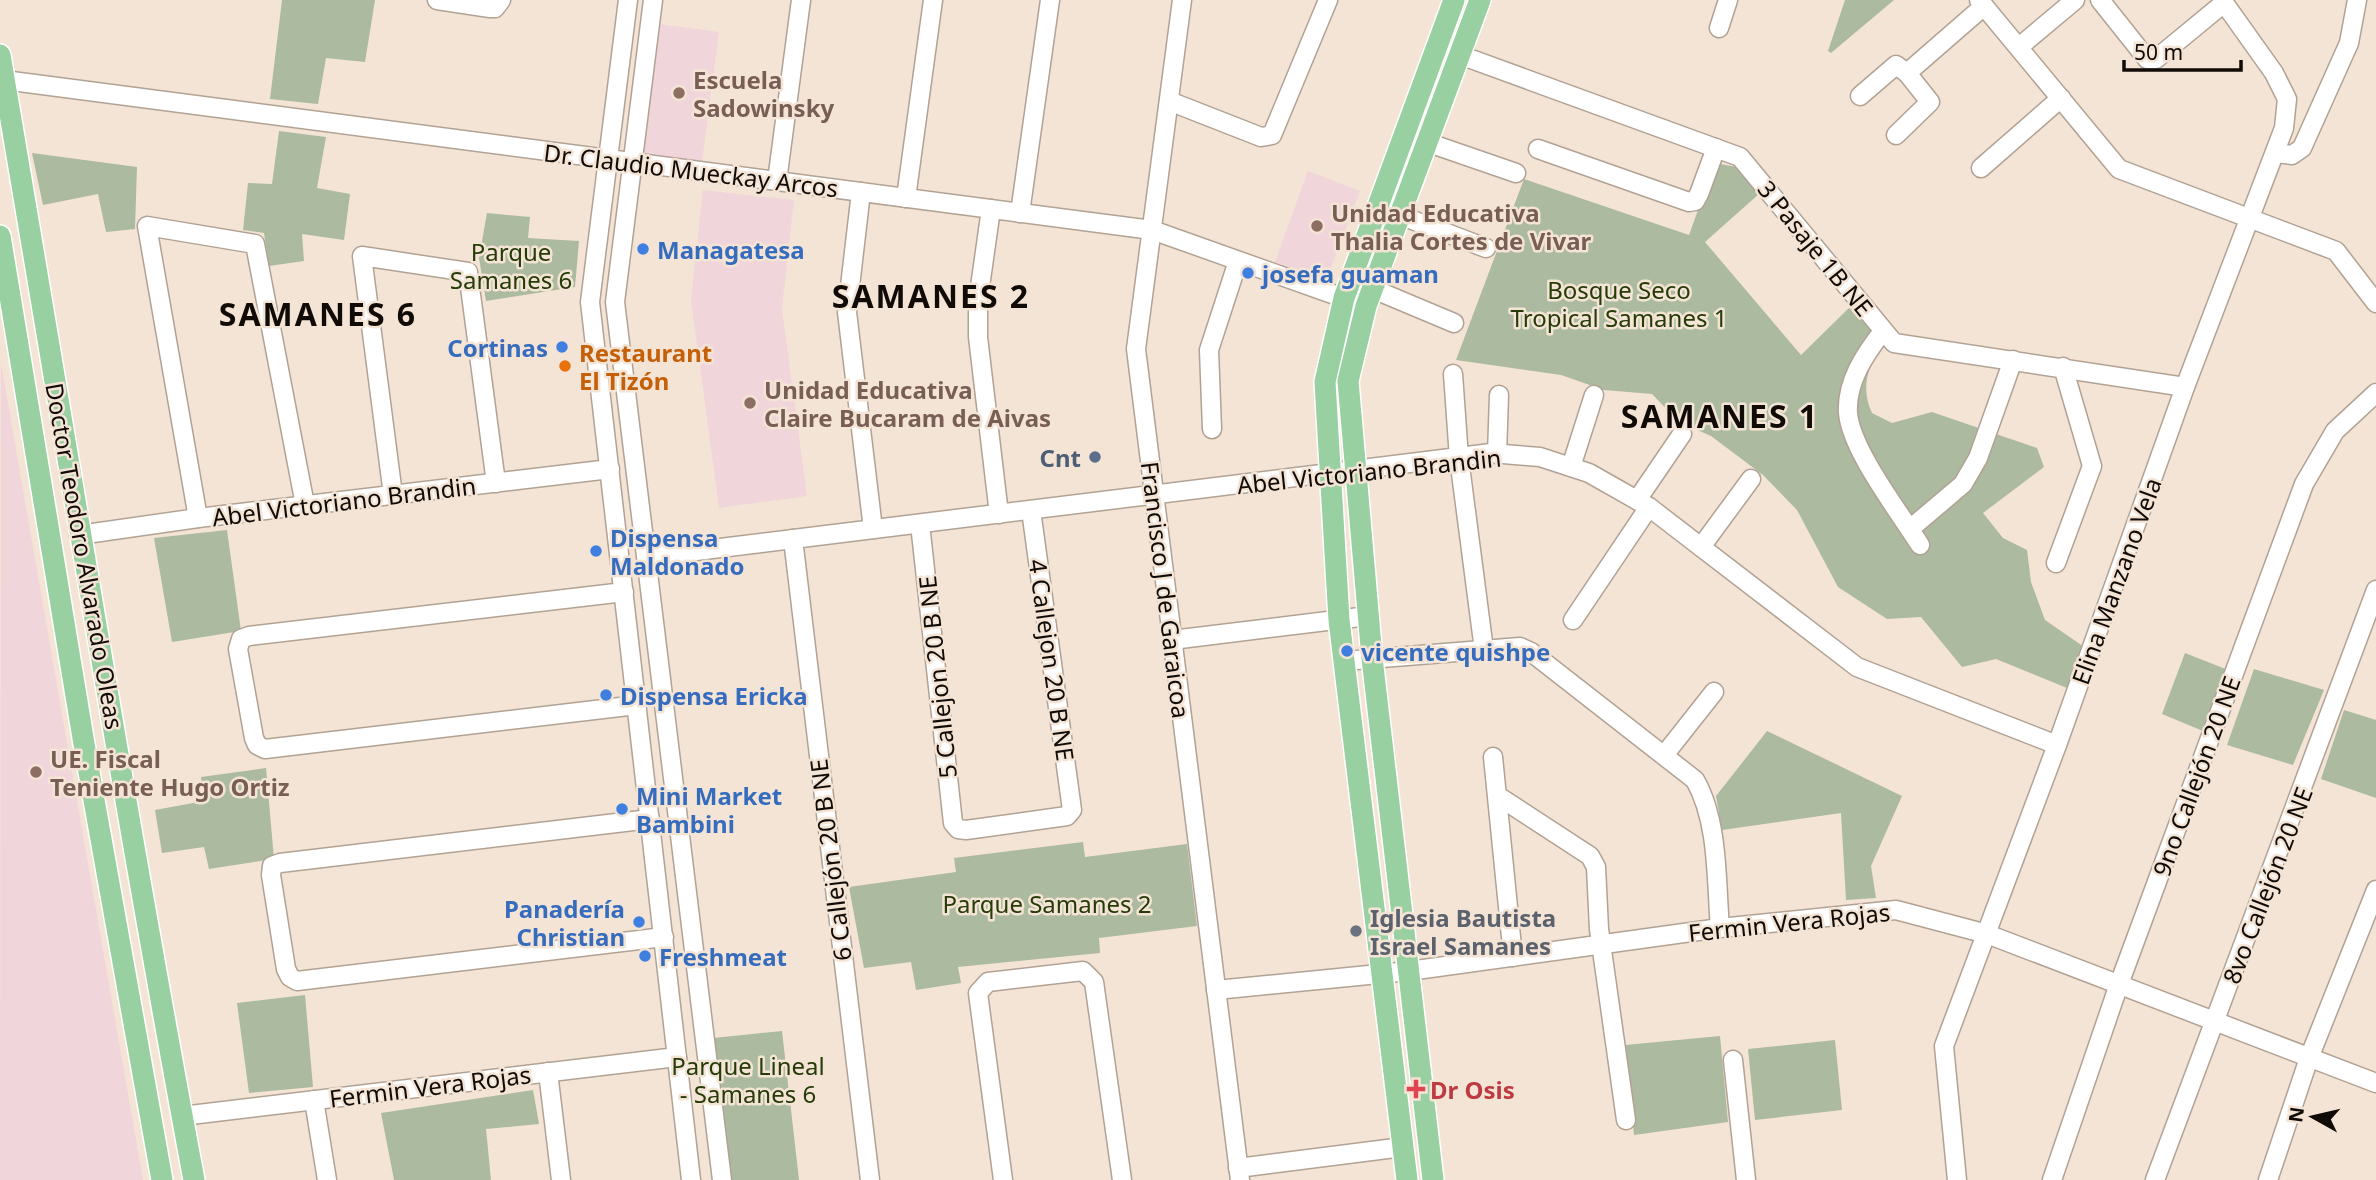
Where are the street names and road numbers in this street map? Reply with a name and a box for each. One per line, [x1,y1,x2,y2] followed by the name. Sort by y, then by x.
[542,136,840,204] street label: Dr. Claudio Mueckay Arcos
[1751,173,1881,323] street label: 3 Pasaje 1B NE
[38,380,132,732] street label: Doctor Teodoro Alvarado Oleas
[1235,441,1503,501] street label: Abel Victoriano Brandin
[1134,460,1198,720] street label: Francisco J de Garaicoa
[210,468,478,534] street label: Abel Victoriano Brandin
[2063,473,2169,689] street label: Elina Manzano Vela
[1022,557,1082,763] street label: 4 Callejon 20 B NE
[910,574,964,780] street label: 5 Callejon 20 B NE
[2144,671,2248,881] street label: 9no Callejón 20 NE
[801,757,859,963] street label: 6 Callejón 20 B NE
[2214,782,2320,988] street label: 8vo Callejón 20 NE
[1686,895,1892,949] street label: Fermin Vera Rojas
[327,1057,533,1115] street label: Fermin Vera Rojas

